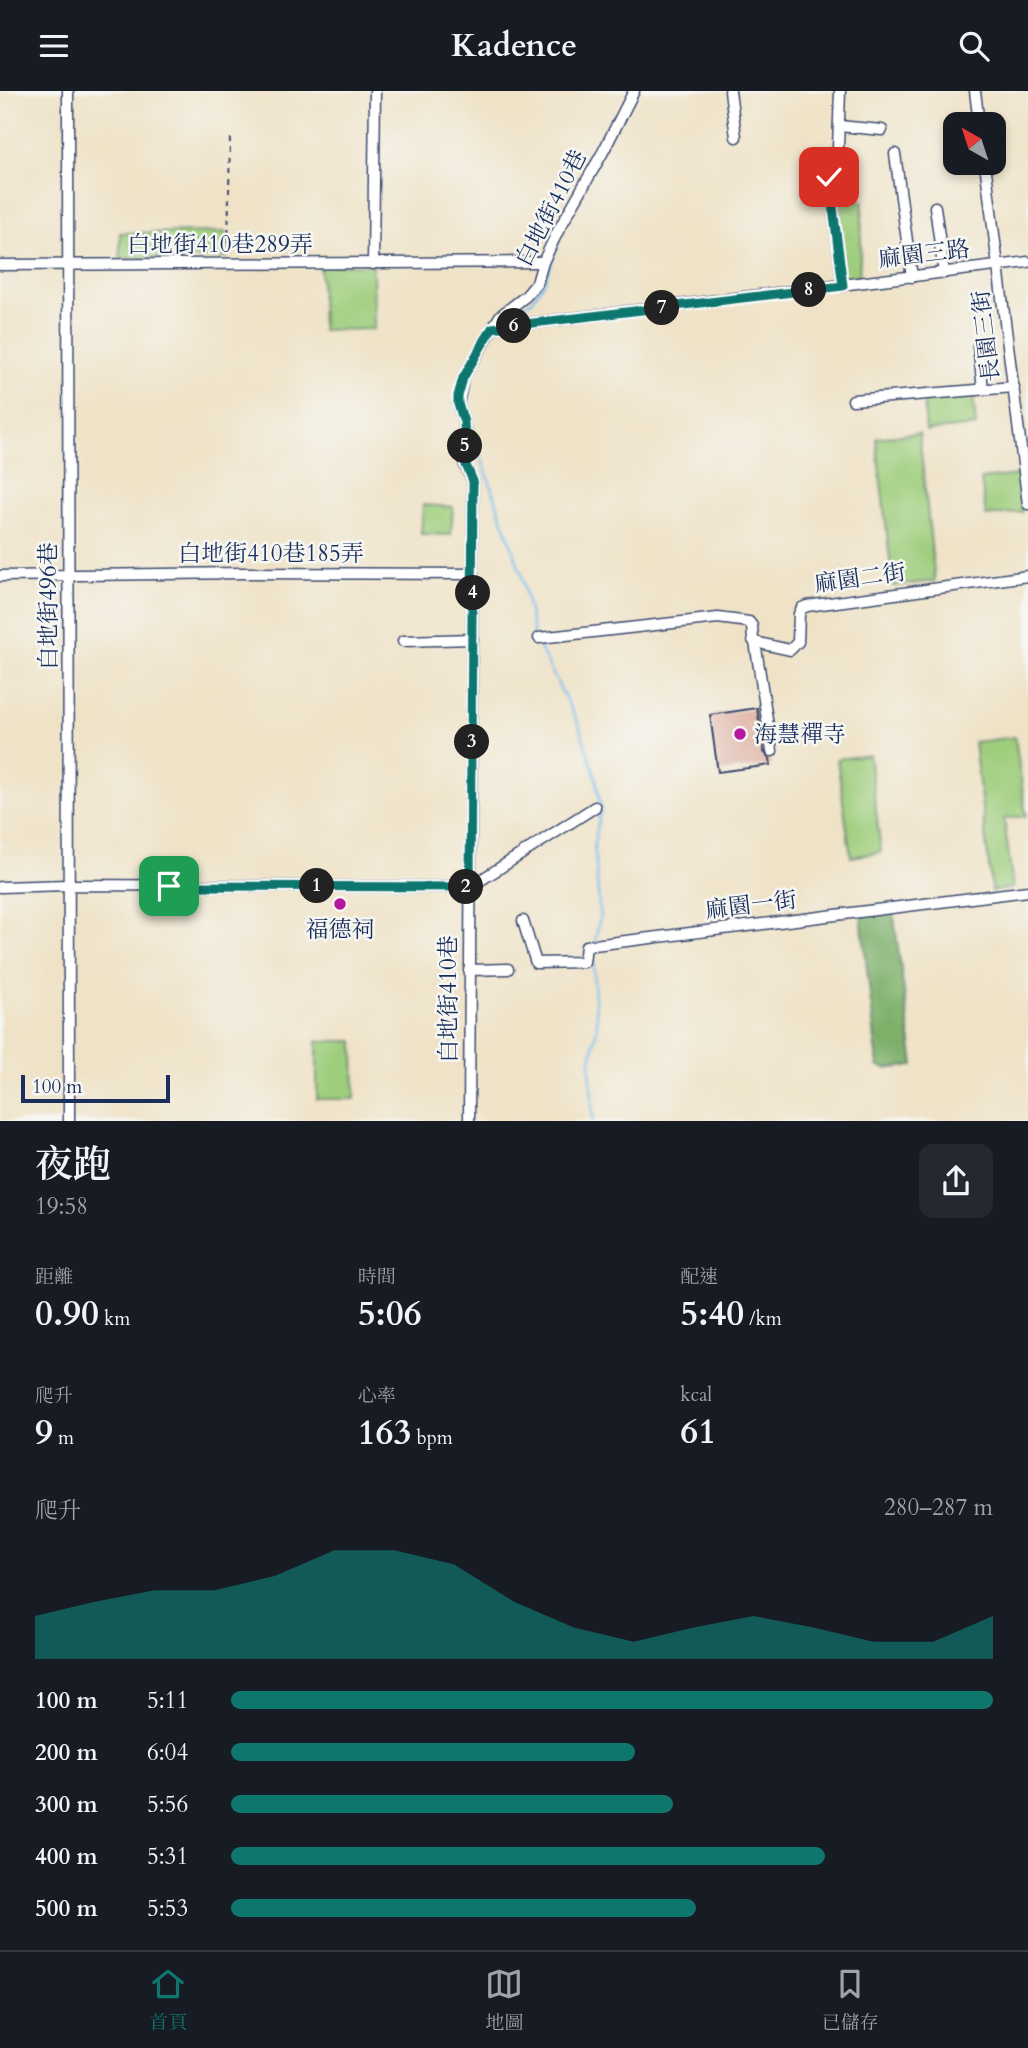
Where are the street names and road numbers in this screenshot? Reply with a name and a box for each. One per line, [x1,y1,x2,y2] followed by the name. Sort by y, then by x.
[508,144,594,272] street label: 白地街410巷
[127,229,313,260] street label: 白地街410巷289弄
[876,233,972,275] street label: 麻園三路
[965,288,1007,384] street label: 長園三街
[178,538,364,569] street label: 白地街410巷185弄
[33,542,64,670] street label: 白地街496巷
[812,556,908,600] street label: 麻園二街
[703,884,799,926] street label: 麻園一街
[433,935,464,1063] street label: 白地街410巷

